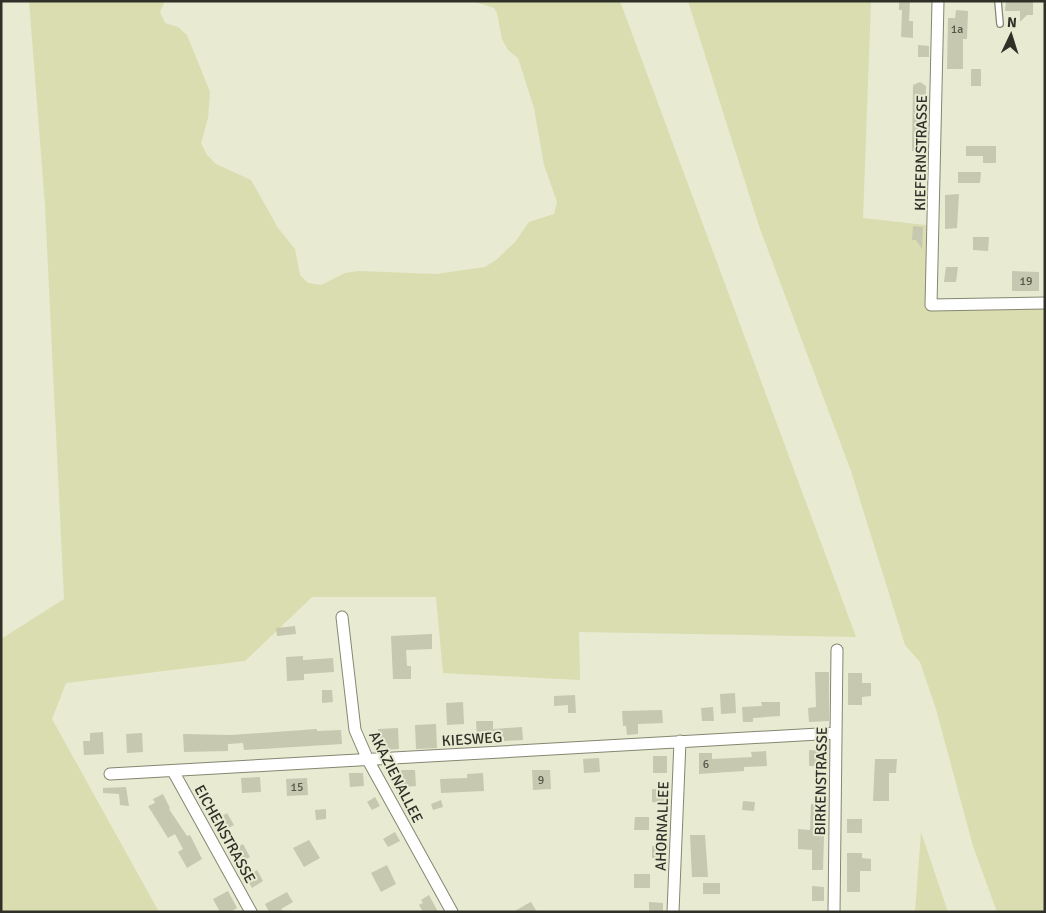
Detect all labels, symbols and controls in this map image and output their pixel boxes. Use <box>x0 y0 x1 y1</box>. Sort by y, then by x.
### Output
north arrow <box>986 10 1036 60</box>
text: N <box>1006 14 1017 31</box>
house number: 1a <box>951 22 963 37</box>
street label: KIEFERNSTRASSE <box>911 95 931 211</box>
house number: 19 <box>1020 274 1032 289</box>
street label: BIRKENSTRASSE <box>811 726 831 836</box>
street label: AKAZIENALLEE <box>365 728 427 826</box>
street label: KIESWEG <box>441 728 503 750</box>
house number: 6 <box>703 757 709 772</box>
house number: 9 <box>538 773 544 788</box>
house number: 15 <box>291 780 303 795</box>
street label: AHORNALLEE <box>651 781 673 871</box>
street label: EICHENSTRASSE <box>191 782 259 886</box>

